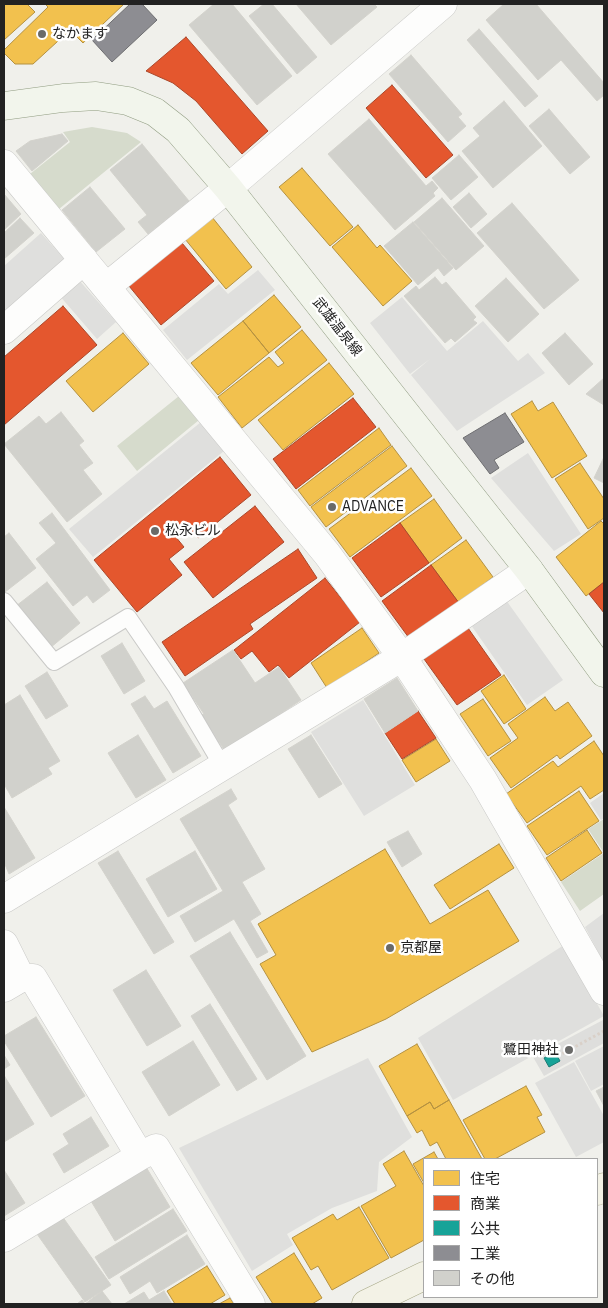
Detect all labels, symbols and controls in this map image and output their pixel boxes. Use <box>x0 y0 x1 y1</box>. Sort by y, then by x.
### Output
place label: なかます <box>52 26 108 42</box>
marker: なかます <box>36 28 48 40</box>
street label: 武雄温泉線 <box>309 294 365 360</box>
place label: ADVANCE <box>342 499 404 515</box>
marker: ADVANCE <box>326 501 338 513</box>
place label: 松永ビル <box>165 523 221 539</box>
marker: 松永ビル <box>149 525 161 537</box>
place label: 京都屋 <box>400 940 442 956</box>
marker: 京都屋 <box>384 942 396 954</box>
place label: 鷺田神社 <box>503 1042 559 1058</box>
marker: 鷺田神社 <box>563 1044 575 1056</box>
legend <box>423 1158 598 1298</box>
text: 住宅 <box>470 1169 500 1188</box>
text: 商業 <box>470 1194 500 1213</box>
text: 公共 <box>470 1219 500 1238</box>
text: 工業 <box>470 1244 500 1263</box>
text: その他 <box>470 1269 515 1288</box>

